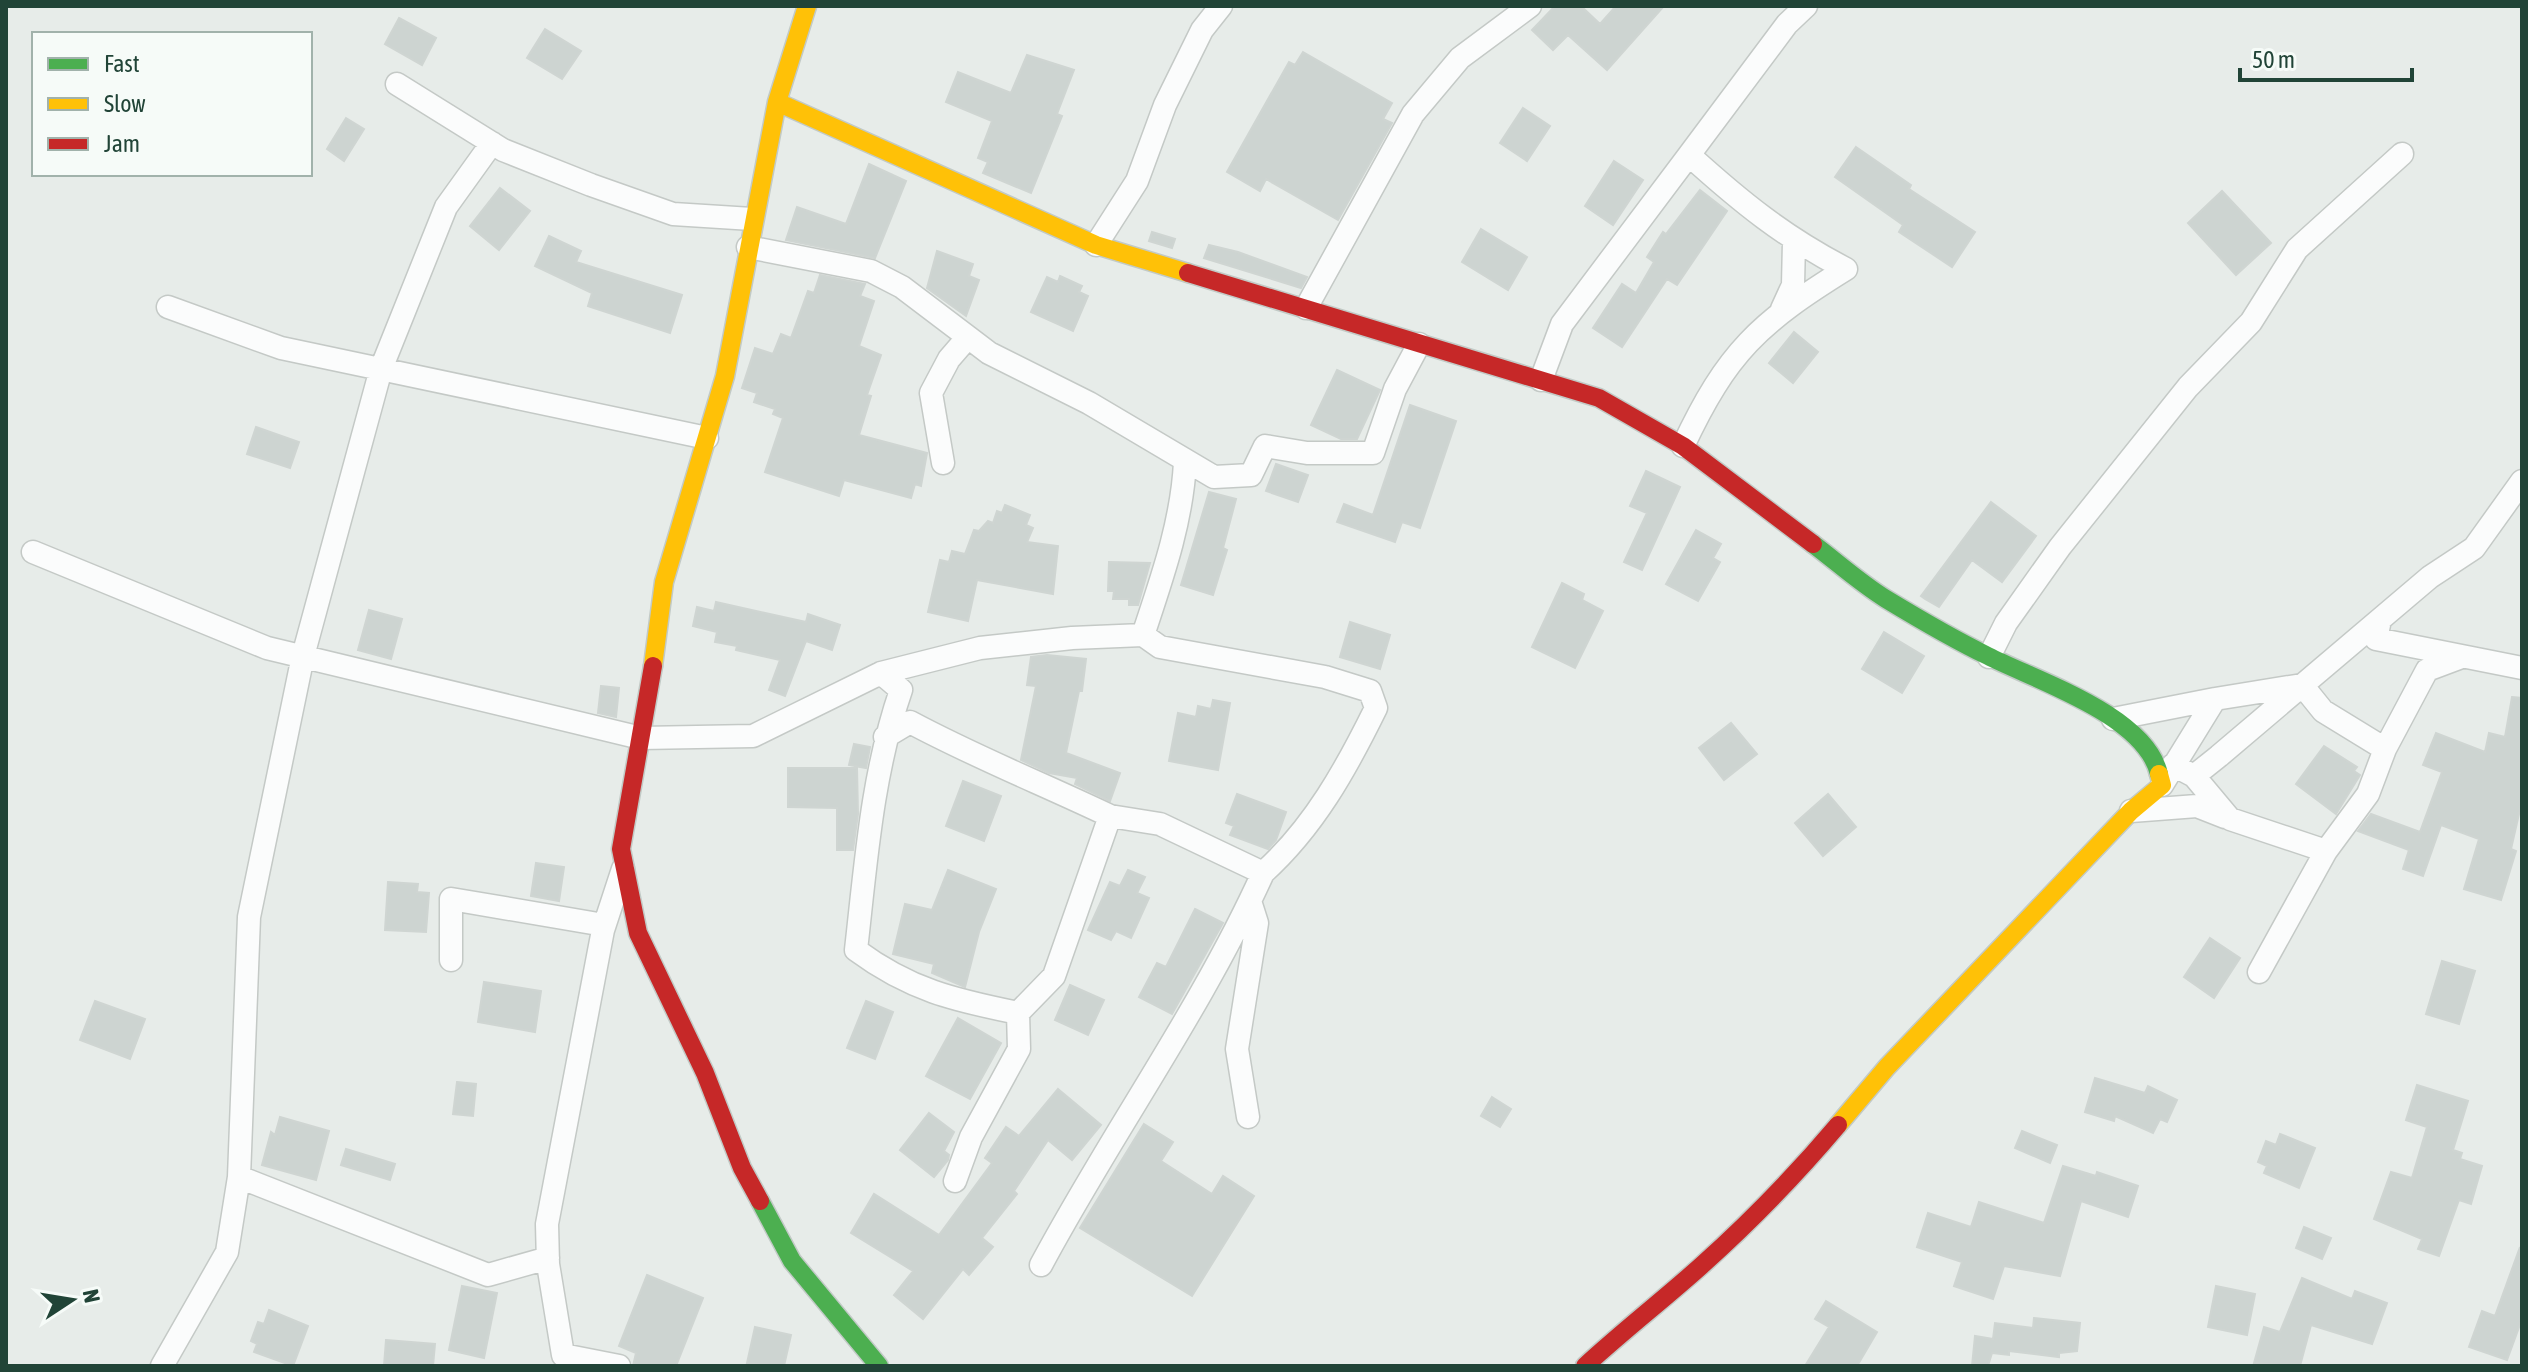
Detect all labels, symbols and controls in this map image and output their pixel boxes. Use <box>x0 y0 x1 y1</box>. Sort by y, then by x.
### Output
legend <box>32 32 312 176</box>
scale bar <box>2240 32 2412 82</box>
text: 50 m <box>2252 46 2295 73</box>
text: Fast <box>104 50 140 77</box>
text: Slow <box>104 90 146 117</box>
text: Jam <box>104 130 140 157</box>
north arrow <box>32 1260 112 1340</box>
text: N <box>77 1287 106 1305</box>

